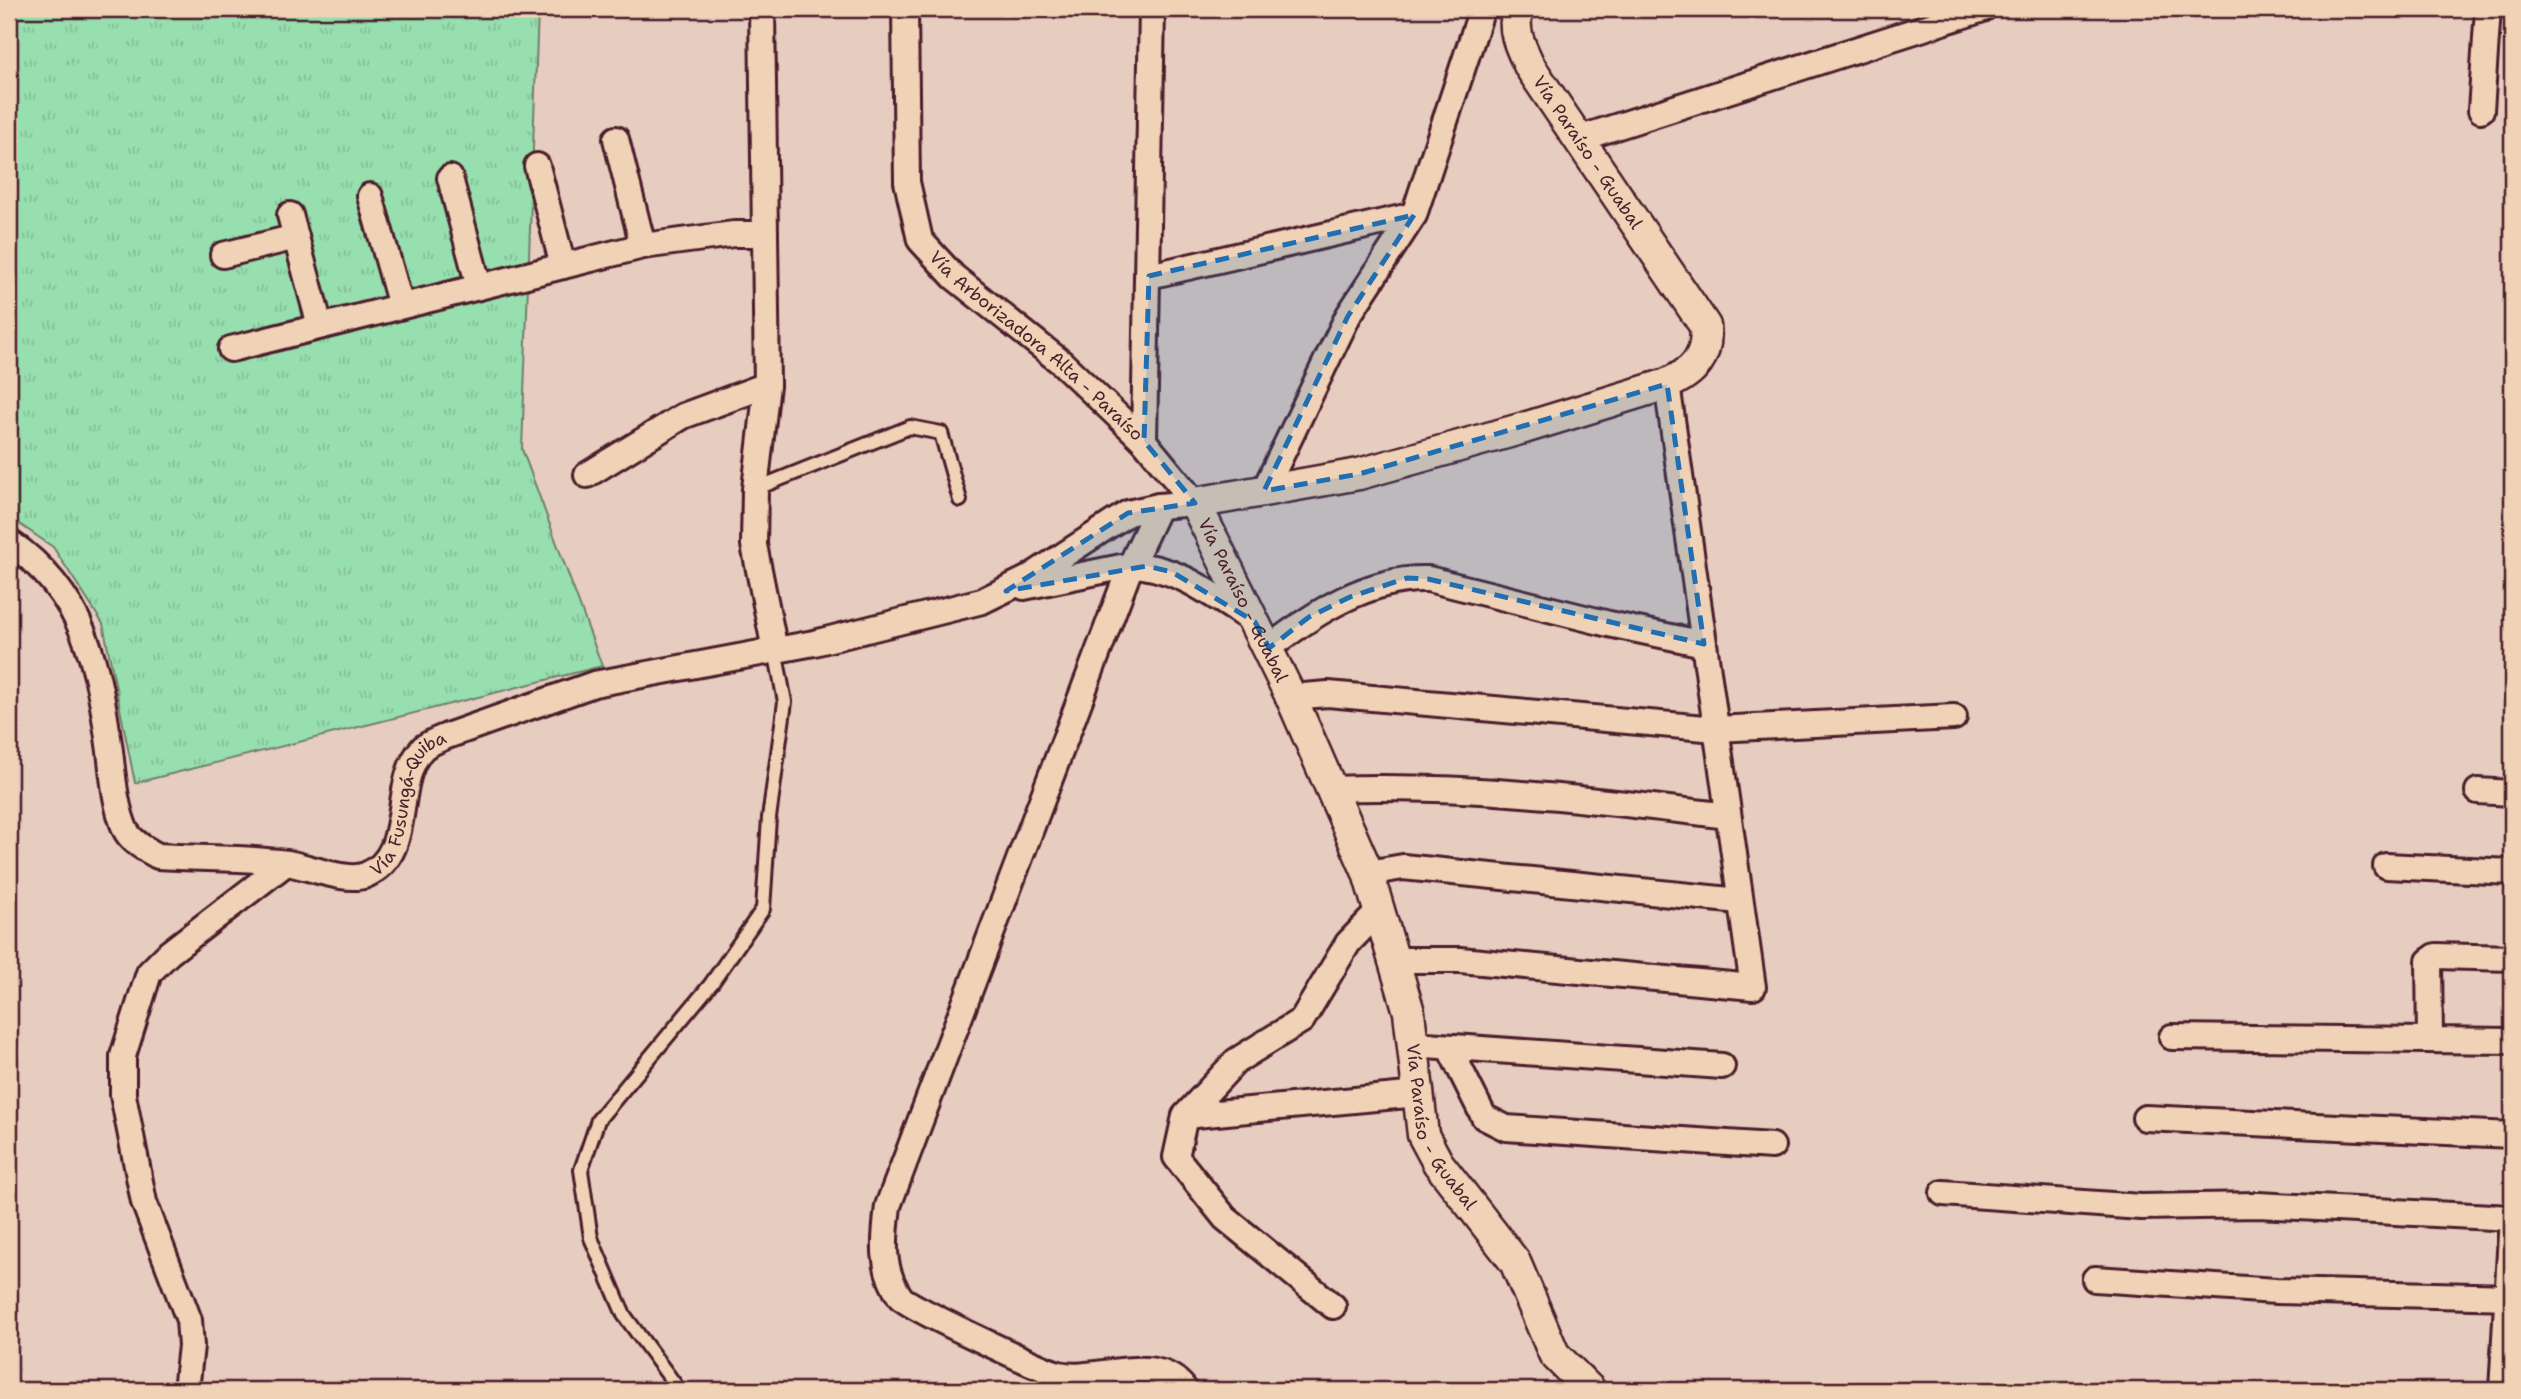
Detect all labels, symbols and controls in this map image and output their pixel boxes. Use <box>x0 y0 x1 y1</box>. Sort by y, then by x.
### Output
street label: Vía Paraíso - Guabal <box>1527 71 1648 234</box>
street label: Vía Arborizadora Alta - Paraíso <box>924 246 1149 446</box>
street label: Vía Paraíso - Guabal <box>1192 514 1294 687</box>
street label: Vía Fusungá-Quiba <box>365 726 450 882</box>
street label: Vía Paraíso - Guabal <box>1401 1042 1483 1215</box>

